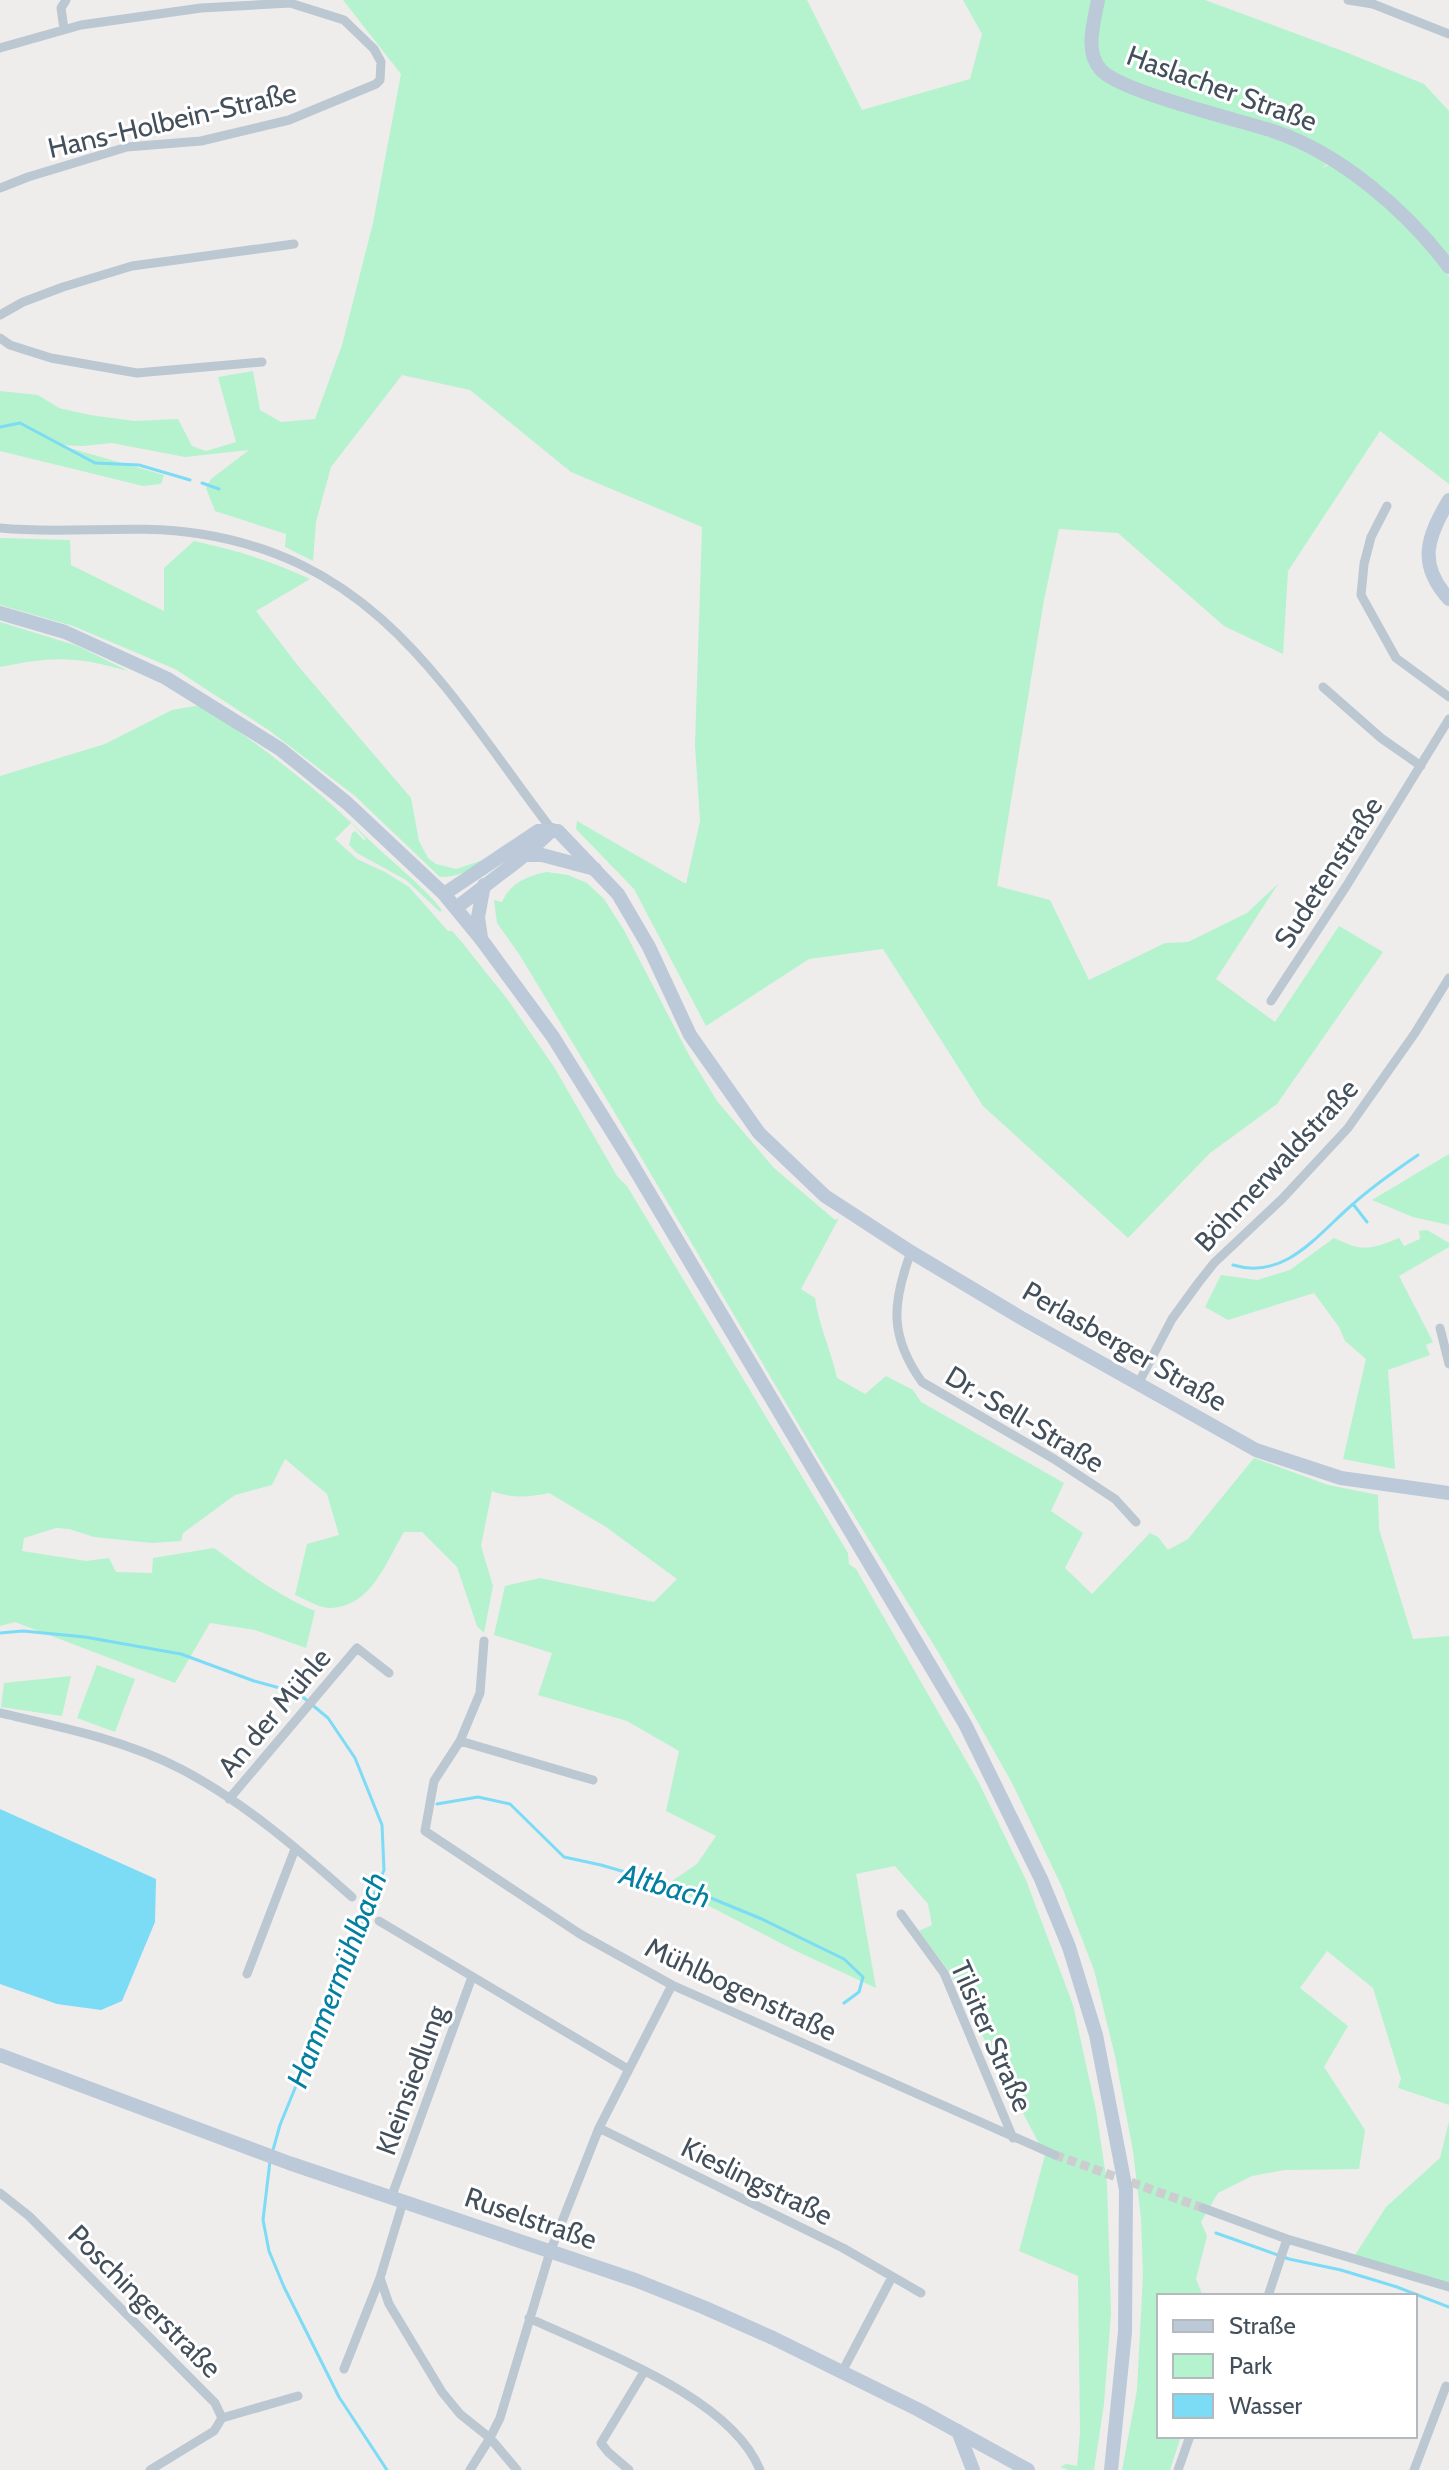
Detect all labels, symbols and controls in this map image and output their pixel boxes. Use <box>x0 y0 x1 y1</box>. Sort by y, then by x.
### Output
street label: Haslacher Straße <box>1122 38 1322 138</box>
street label: Hans-Holbein-Straße <box>44 75 300 165</box>
street label: Sudetenstraße <box>1266 790 1390 954</box>
street label: Böhmerwaldstraße <box>1187 1071 1365 1259</box>
street label: Perlasberger Straße <box>1017 1274 1233 1418</box>
street label: Dr.-Sell-Straße <box>940 1358 1110 1480</box>
street label: An der Mühle <box>210 1641 338 1783</box>
water label: Altbach <box>614 1854 715 1916</box>
water label: Hammermühlbach <box>278 1867 395 2093</box>
street label: Mühlbogenstraße <box>640 1930 842 2048</box>
street label: Tilsiter Straße <box>944 1955 1040 2117</box>
street label: Kleinsiedlung <box>368 2000 454 2159</box>
street label: Kieslingstraße <box>676 2130 838 2232</box>
street label: Ruselstraße <box>461 2180 601 2256</box>
street label: Poschingerstraße <box>61 2217 229 2385</box>
legend <box>1157 2294 1417 2438</box>
text: Straße <box>1229 2311 1296 2340</box>
text: Park <box>1229 2351 1272 2380</box>
text: Wasser <box>1229 2391 1302 2420</box>

